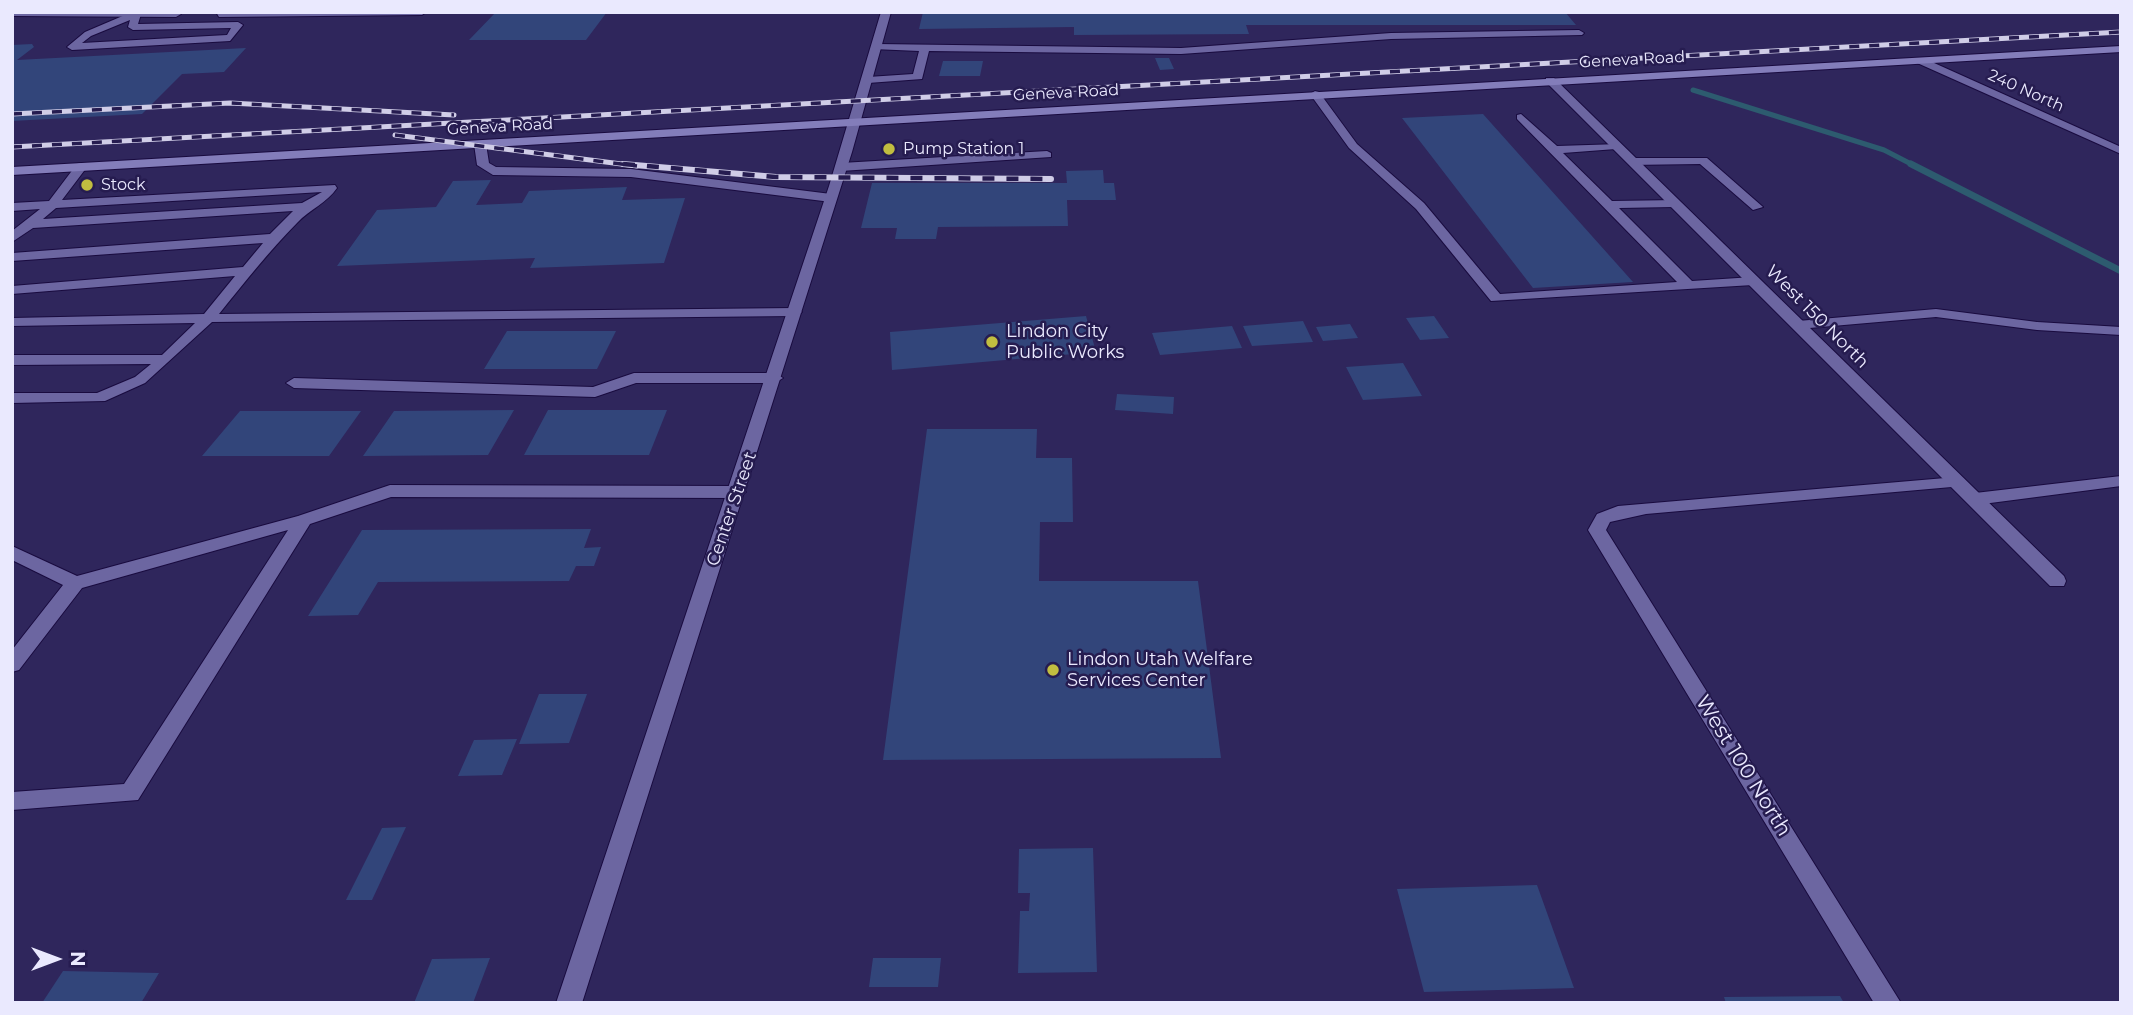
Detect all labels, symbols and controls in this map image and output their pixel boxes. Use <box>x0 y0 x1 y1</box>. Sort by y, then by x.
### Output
street label: Geneva Road <box>1578 48 1686 72</box>
street label: 240 North <box>1985 66 2067 116</box>
street label: Geneva Road <box>1012 81 1120 105</box>
street label: Geneva Road <box>446 115 554 139</box>
place label: Pump Station 1 <box>903 139 1024 159</box>
marker: Pump Station 1 <box>881 141 897 157</box>
place label: Stock <box>101 175 146 195</box>
marker: Stock <box>79 177 95 193</box>
street label: West 150 North <box>1761 261 1873 373</box>
place label: Lindon City Public Works <box>1006 321 1124 364</box>
marker: Lindon City Public Works <box>984 334 1000 350</box>
street label: Center Street <box>702 449 762 569</box>
place label: Lindon Utah Welfare Services Center <box>1067 649 1253 692</box>
marker: Lindon Utah Welfare Services Center <box>1045 662 1061 678</box>
street label: West 100 North <box>1689 691 1797 841</box>
north arrow <box>21 924 91 994</box>
text: N <box>66 951 89 967</box>

